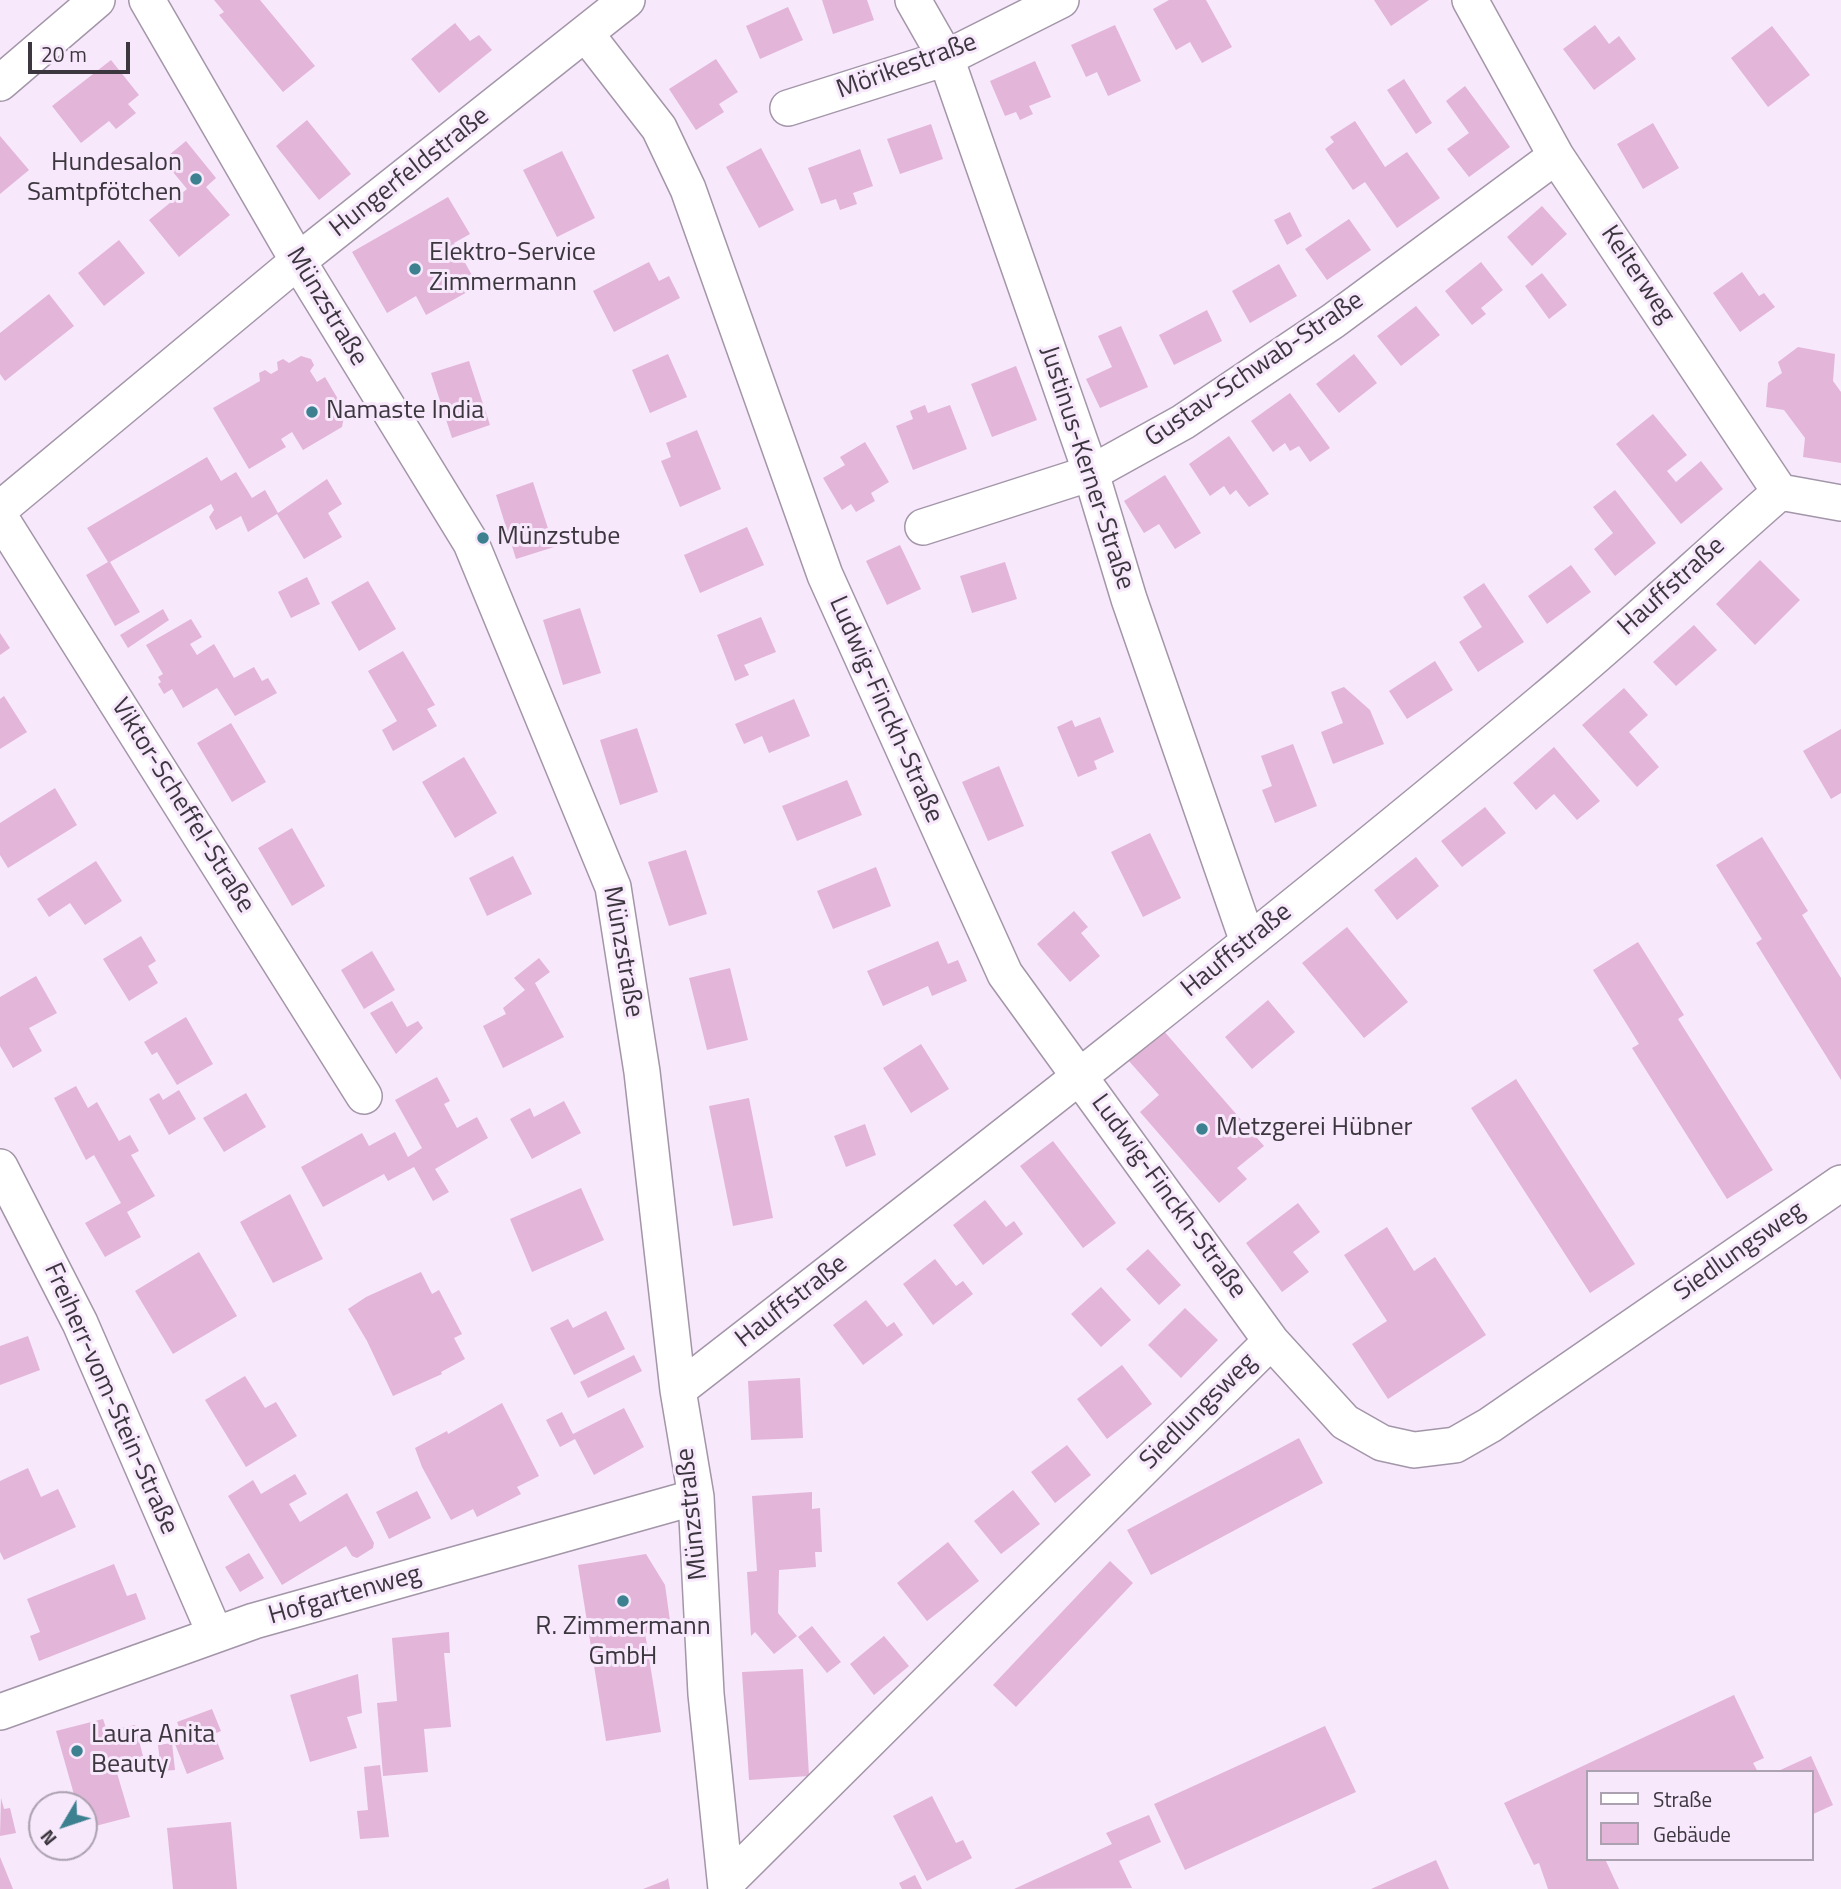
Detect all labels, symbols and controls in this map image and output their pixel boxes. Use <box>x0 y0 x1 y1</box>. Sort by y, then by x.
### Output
street label: Mörikestraße <box>833 27 981 107</box>
scale bar <box>32 28 133 72</box>
text: 20 m <box>41 38 87 70</box>
street label: Hungerfeldstraße <box>324 101 496 245</box>
place label: Hundesalon Samtpfötchen <box>27 148 182 210</box>
marker: Hundesalon Samtpfötchen <box>188 171 204 187</box>
street label: Kelterweg <box>1593 220 1681 330</box>
place label: Elektro-Service Zimmermann <box>429 238 596 300</box>
street label: Münzstraße <box>278 242 374 372</box>
marker: Elektro-Service Zimmermann <box>407 261 423 277</box>
street label: Gustav-Schwab-Straße <box>1140 285 1370 455</box>
street label: Justinus-Kerner-Straße <box>1032 342 1140 594</box>
place label: Namaste India <box>326 396 484 428</box>
marker: Namaste India <box>304 404 320 420</box>
place label: Münzstube <box>497 522 620 554</box>
marker: Münzstube <box>475 530 491 546</box>
street label: Hauffstraße <box>1612 531 1732 643</box>
street label: Ludwig-Finckh-Straße <box>821 592 949 828</box>
street label: Viktor-Scheffel-Straße <box>103 693 261 919</box>
street label: Münzstraße <box>595 884 649 1020</box>
street label: Hauffstraße <box>1176 897 1298 1005</box>
street label: Ludwig-Finckh-Straße <box>1083 1089 1253 1305</box>
place label: Metzgerei Hübner <box>1216 1113 1413 1145</box>
marker: Metzgerei Hübner <box>1194 1121 1210 1137</box>
street label: Siedlungsweg <box>1669 1196 1811 1308</box>
street label: Hauffstraße <box>730 1249 854 1355</box>
street label: Freiherr-vom-Stein-Straße <box>36 1259 184 1539</box>
street label: Siedlungsweg <box>1134 1347 1264 1477</box>
street label: Münzstraße <box>671 1446 715 1582</box>
street label: Hofgartenweg <box>265 1559 425 1633</box>
marker: R. Zimmermann GmbH <box>615 1593 631 1609</box>
place label: R. Zimmermann GmbH <box>535 1612 711 1674</box>
place label: Laura Anita Beauty <box>91 1720 215 1782</box>
marker: Laura Anita Beauty <box>69 1743 85 1759</box>
legend <box>1586 1770 1813 1861</box>
text: Straße <box>1653 1783 1712 1815</box>
north arrow <box>28 1791 98 1861</box>
text: Gebäude <box>1653 1818 1731 1850</box>
text: N <box>32 1824 63 1853</box>

